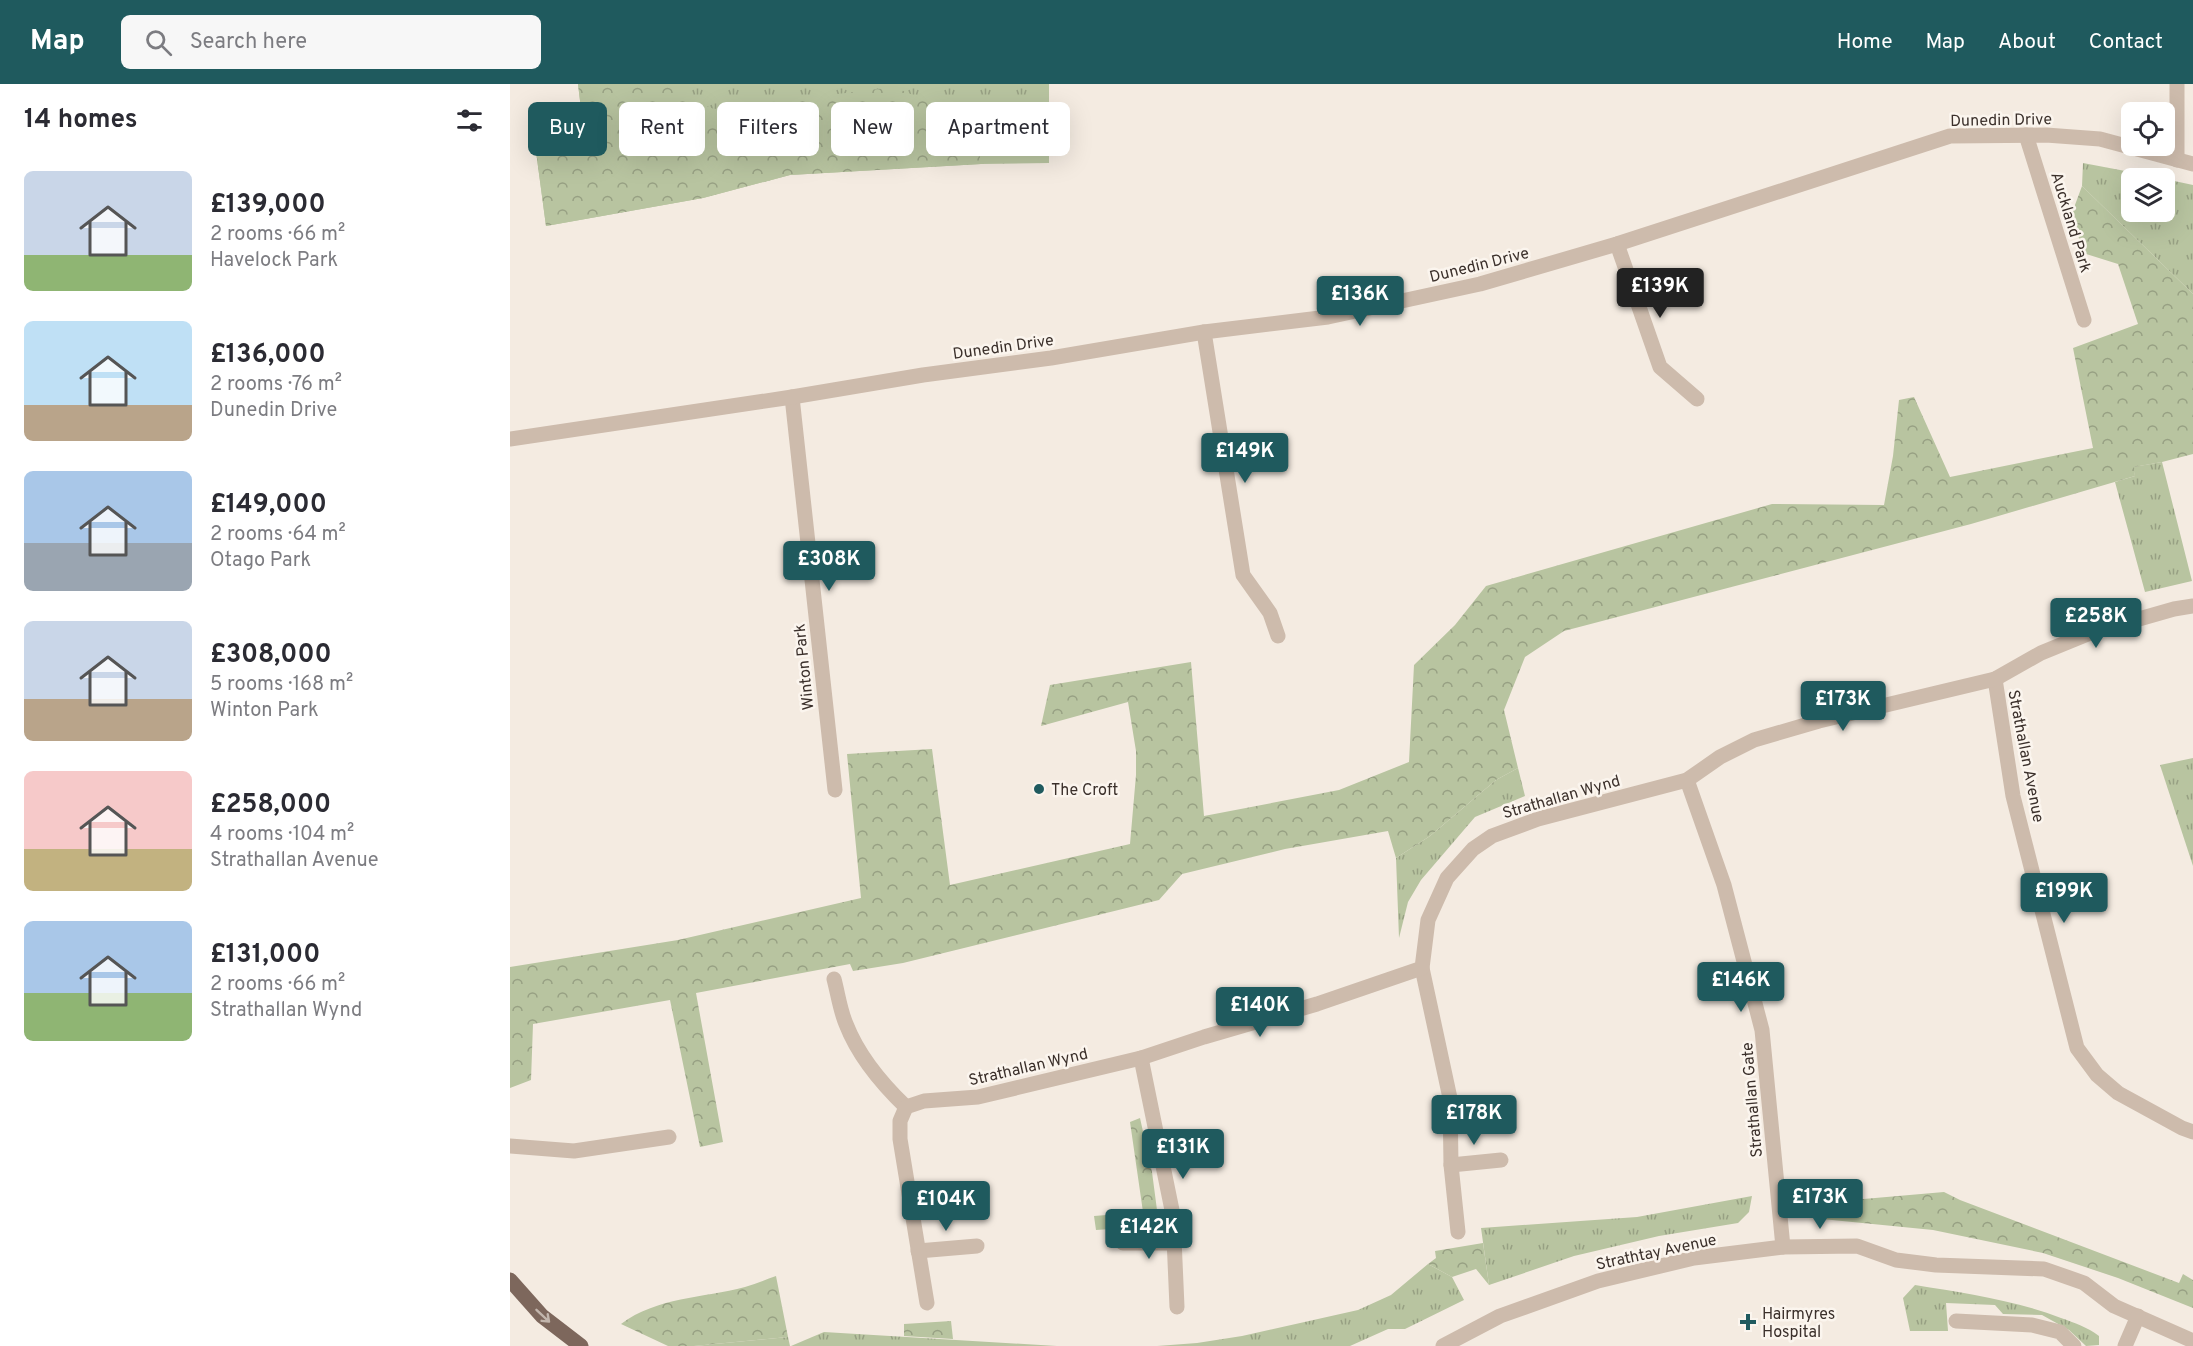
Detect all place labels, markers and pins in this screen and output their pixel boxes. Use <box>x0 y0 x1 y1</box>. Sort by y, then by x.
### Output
pin: £139K <box>1618 268 1702 319</box>
pin: £136K <box>1318 276 1402 327</box>
pin: £149K <box>1203 433 1287 484</box>
pin: £308K <box>787 541 871 592</box>
pin: £258K <box>2054 598 2138 649</box>
pin: £173K <box>1801 681 1885 732</box>
place label: The Croft <box>1051 781 1118 801</box>
marker: The Croft <box>1032 782 1046 796</box>
pin: £199K <box>2022 873 2106 924</box>
pin: £146K <box>1699 962 1783 1013</box>
pin: £140K <box>1218 987 1302 1038</box>
pin: £178K <box>1432 1095 1516 1146</box>
pin: £131K <box>1141 1129 1225 1180</box>
pin: £173K <box>1778 1179 1862 1230</box>
pin: £104K <box>904 1181 988 1232</box>
pin: £142K <box>1107 1209 1191 1260</box>
place label: Hairmyres Hospital <box>1762 1305 1835 1343</box>
marker: Hairmyres Hospital <box>1739 1313 1757 1331</box>

